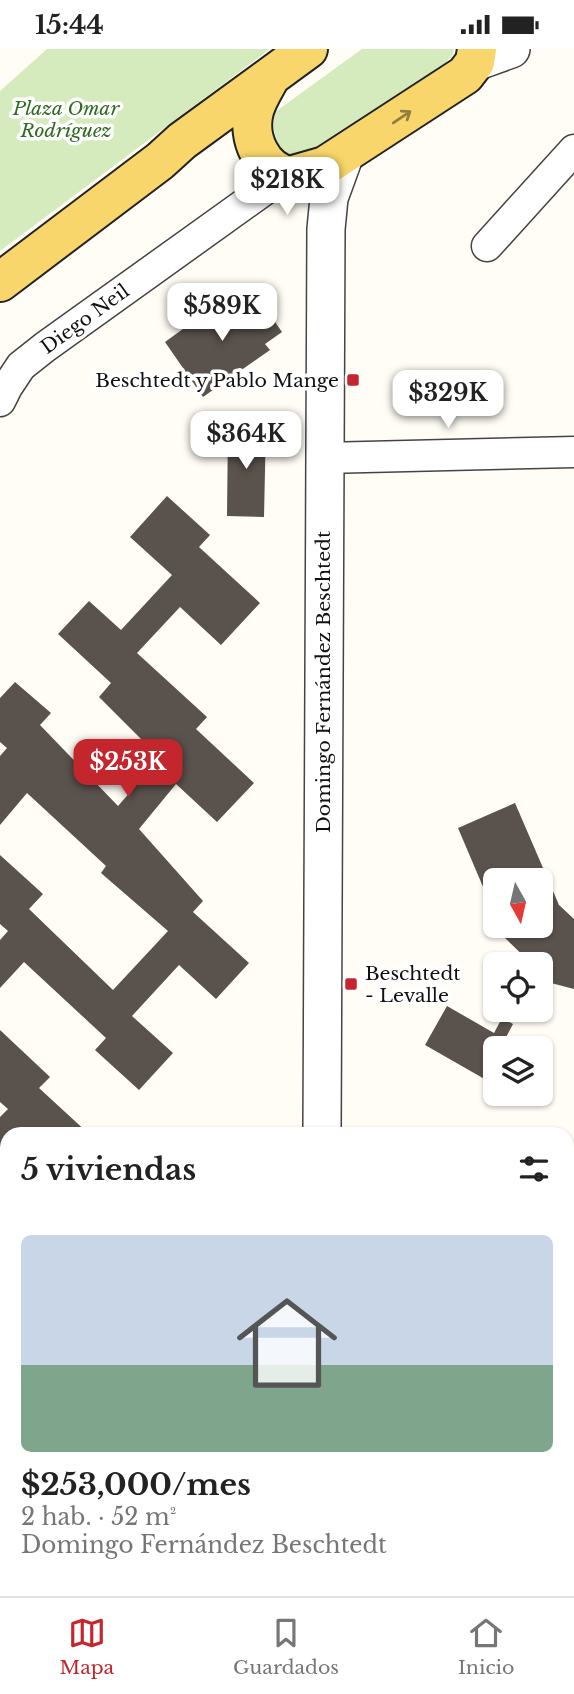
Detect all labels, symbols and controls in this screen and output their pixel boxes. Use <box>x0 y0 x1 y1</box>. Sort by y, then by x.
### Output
text: 15:44 <box>35 9 104 41</box>
park label: Plaza Omar Rodríguez <box>12 97 120 142</box>
one-way arrow <box>392 109 411 124</box>
pin: $218K <box>238 157 336 217</box>
text: $218K <box>250 166 324 194</box>
street label: Diego Neil <box>36 279 134 359</box>
pin: $589K <box>173 283 271 343</box>
text: $589K <box>183 292 261 320</box>
place label: Beschtedt y Pablo Mange <box>95 369 339 392</box>
pin: $329K <box>399 371 497 430</box>
marker: Beschtedt y Pablo Mange <box>345 372 361 388</box>
text: $329K <box>409 379 487 407</box>
pin: $364K <box>197 411 295 471</box>
text: $364K <box>206 420 286 448</box>
street label: Domingo Fernández Beschtedt <box>312 530 335 833</box>
pin: $253K <box>79 739 177 799</box>
text: $253K <box>89 748 167 776</box>
north arrow <box>483 868 553 938</box>
map controls <box>483 868 553 1106</box>
button: locate <box>483 952 553 1022</box>
place label: Beschtedt - Levalle <box>365 962 461 1007</box>
marker: Beschtedt - Levalle <box>343 976 359 992</box>
button: layers <box>483 1036 553 1106</box>
icon: filters <box>515 1150 553 1188</box>
text: 5 viviendas <box>21 1151 196 1188</box>
icon: home <box>224 1280 350 1406</box>
text: $253,000/mes <box>21 1466 251 1503</box>
text: 2 hab. · 52 m² <box>21 1503 176 1531</box>
text: Domingo Fernández Beschtedt <box>21 1531 387 1559</box>
tab: Mapa <box>59 1614 114 1679</box>
tab: Guardados <box>233 1614 339 1679</box>
tab: Inicio <box>458 1614 514 1679</box>

